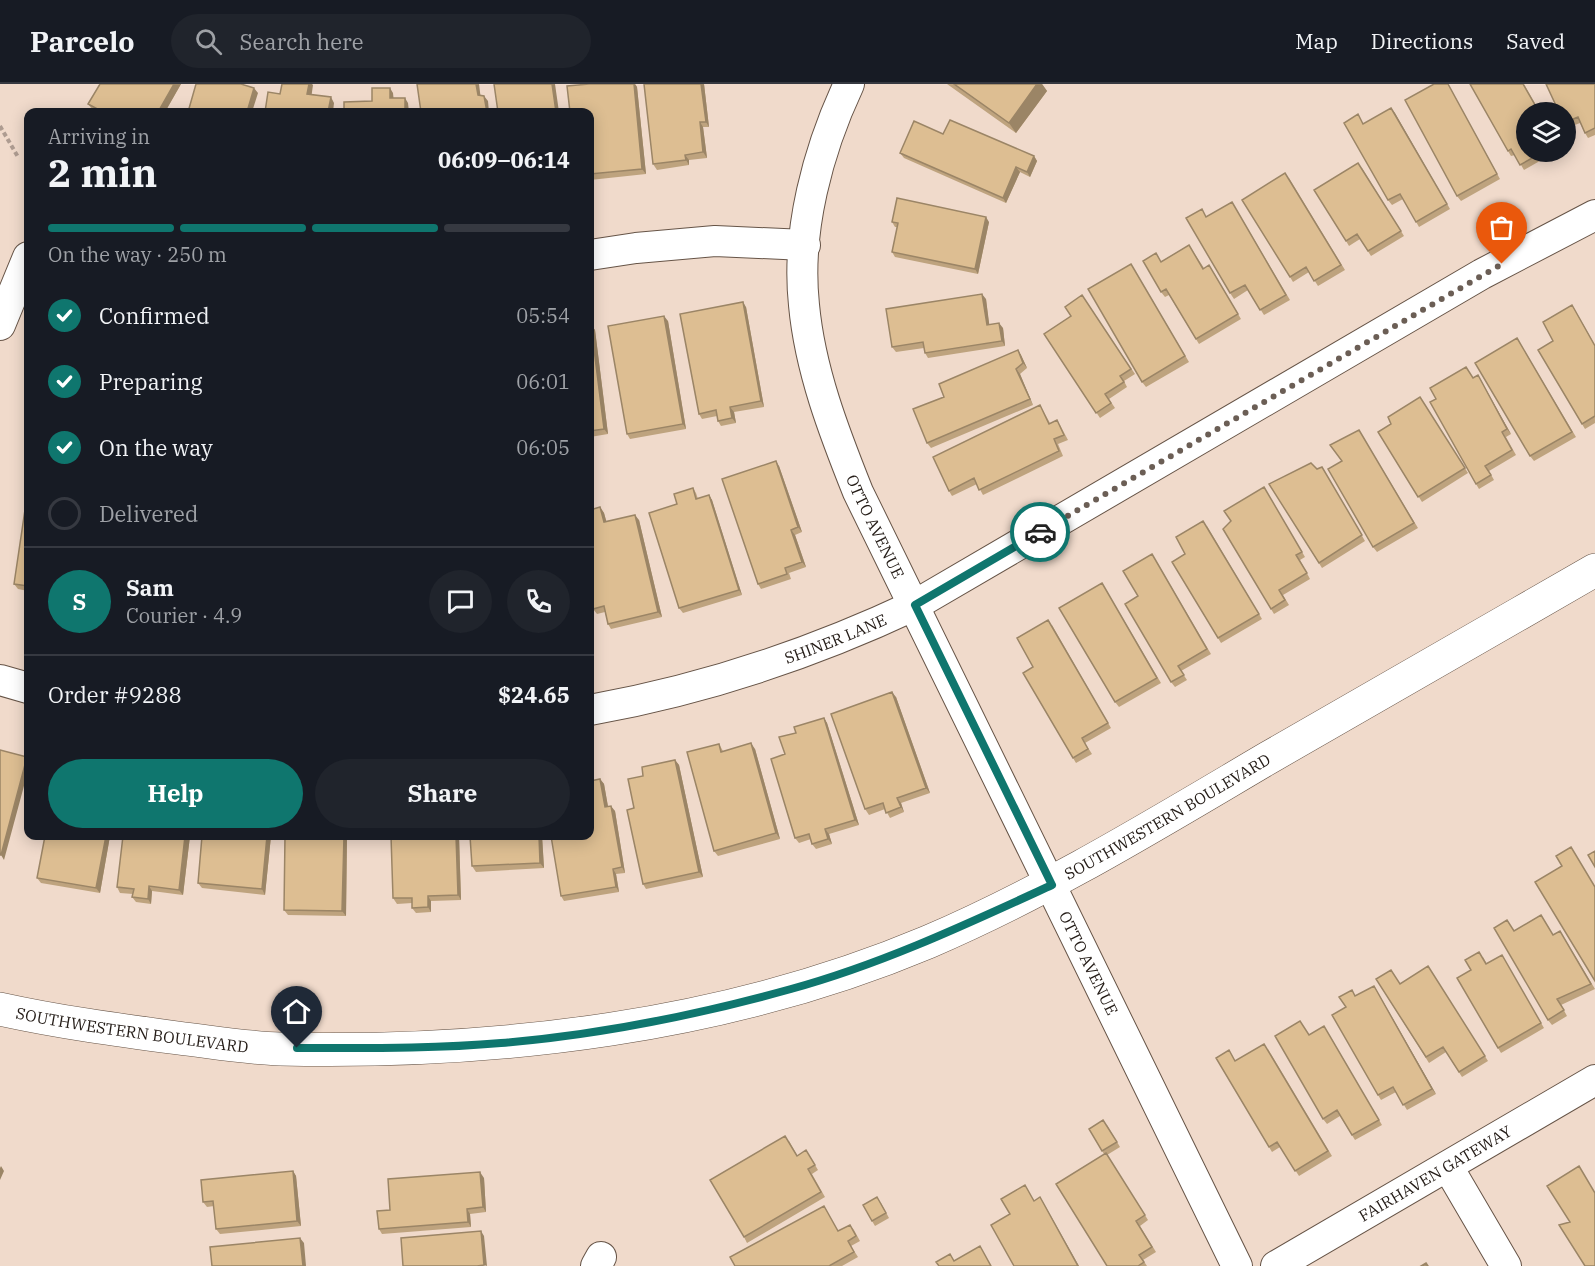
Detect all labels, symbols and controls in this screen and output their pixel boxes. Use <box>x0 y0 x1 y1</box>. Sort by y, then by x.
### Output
search box <box>171 14 591 68</box>
text: Parcelo <box>30 23 135 60</box>
icon: search <box>192 25 225 58</box>
text: Search here <box>240 27 364 56</box>
text: Map <box>1295 27 1338 55</box>
text: Directions <box>1371 27 1473 55</box>
text: Saved <box>1506 27 1565 55</box>
map controls <box>1516 102 1576 162</box>
button: layers <box>1516 102 1576 162</box>
text: Arriving in <box>48 123 150 150</box>
text: 06:09–06:14 <box>438 145 570 174</box>
text: 2 min <box>48 147 157 198</box>
pin <box>1476 202 1527 264</box>
icon: bag <box>1485 211 1518 244</box>
text: On the way · 250 m <box>48 241 227 268</box>
icon: check <box>48 299 81 332</box>
text: Confirmed <box>99 301 210 330</box>
text: 05:54 <box>516 302 570 329</box>
icon: check <box>48 365 81 398</box>
text: Preparing <box>99 367 203 396</box>
text: 06:01 <box>516 368 570 395</box>
icon: check <box>48 431 81 464</box>
text: On the way <box>99 433 213 462</box>
text: 06:05 <box>516 434 570 461</box>
street label: OTTO AVENUE <box>842 472 909 582</box>
text: Delivered <box>99 499 198 528</box>
courier <box>1010 502 1070 562</box>
icon: car <box>1024 516 1057 549</box>
button: chat <box>429 570 492 633</box>
button: phone <box>507 570 570 633</box>
text: Sam <box>126 573 174 602</box>
text: S <box>73 587 86 616</box>
text: Courier · 4.9 <box>126 602 242 629</box>
street label: SHINER LANE <box>782 609 890 668</box>
text: Order #9288 <box>48 680 182 709</box>
text: $24.65 <box>498 680 570 709</box>
street label: SOUTHWESTERN BOULEVARD <box>1061 749 1274 884</box>
button: Help <box>48 759 303 828</box>
button: Share <box>315 759 570 828</box>
street label: OTTO AVENUE <box>1055 908 1123 1018</box>
pin <box>271 986 322 1048</box>
icon: home <box>280 995 313 1028</box>
street label: SOUTHWESTERN BOULEVARD <box>14 1003 250 1057</box>
street label: FAIRHAVEN GATEWAY <box>1355 1121 1515 1226</box>

